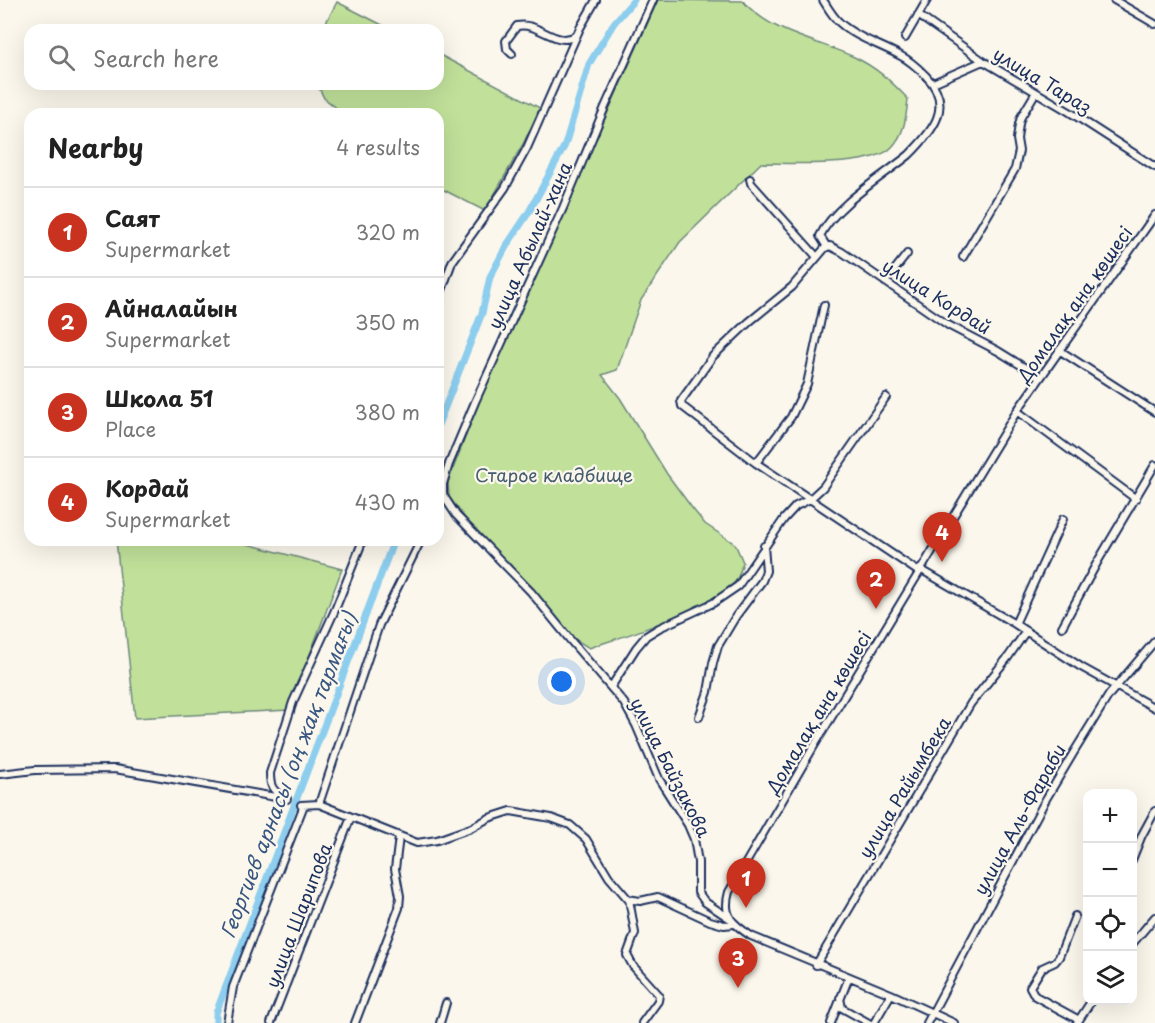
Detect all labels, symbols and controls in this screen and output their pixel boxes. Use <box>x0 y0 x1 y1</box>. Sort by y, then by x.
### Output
search box <box>24 24 444 90</box>
street label: улица Тараз <box>988 40 1098 120</box>
icon: search <box>45 41 78 74</box>
text: Search here <box>93 41 219 74</box>
text: Nearby <box>48 128 143 167</box>
text: 4 results <box>336 132 420 162</box>
street label: улица Абылай-хана <box>480 157 578 333</box>
text: Саят <box>105 201 160 234</box>
text: 1 <box>63 217 72 247</box>
text: 320 m <box>356 217 420 247</box>
street label: Домалақ ана көшесі <box>1009 220 1138 389</box>
text: Supermarket <box>105 234 231 264</box>
street label: улица Кордай <box>877 252 997 340</box>
text: Айналайын <box>105 291 238 324</box>
text: 2 <box>60 307 75 337</box>
text: 350 m <box>355 307 420 337</box>
text: Supermarket <box>105 324 231 354</box>
text: Школа 51 <box>105 381 213 414</box>
text: 3 <box>61 397 74 427</box>
text: 380 m <box>354 397 420 427</box>
text: Place <box>105 414 156 444</box>
park label: Старое кладбище <box>475 461 633 488</box>
text: Кордай <box>105 471 189 504</box>
text: 4 <box>61 487 74 517</box>
text: 430 m <box>355 487 420 517</box>
text: Supermarket <box>105 504 231 534</box>
pin: 4 <box>922 512 962 562</box>
pin: 2 <box>856 560 896 609</box>
water label: Георгиев арнасы (оң жақ тармағы) <box>212 607 364 942</box>
street label: Домалақ ана көшесі <box>758 626 877 799</box>
your location <box>547 667 576 696</box>
street label: улица Байзакова <box>624 692 718 842</box>
street label: улица Райымбека <box>851 710 957 863</box>
street label: улица Аль-Фараби <box>966 739 1072 899</box>
map controls <box>1083 789 1137 1005</box>
button: + <box>1083 789 1137 843</box>
street label: улица Шарипова <box>258 838 338 991</box>
button: − <box>1083 843 1137 897</box>
pin: 1 <box>726 858 766 908</box>
button: locate <box>1083 897 1137 951</box>
pin: 3 <box>718 938 758 988</box>
button: layers <box>1083 951 1137 1005</box>

